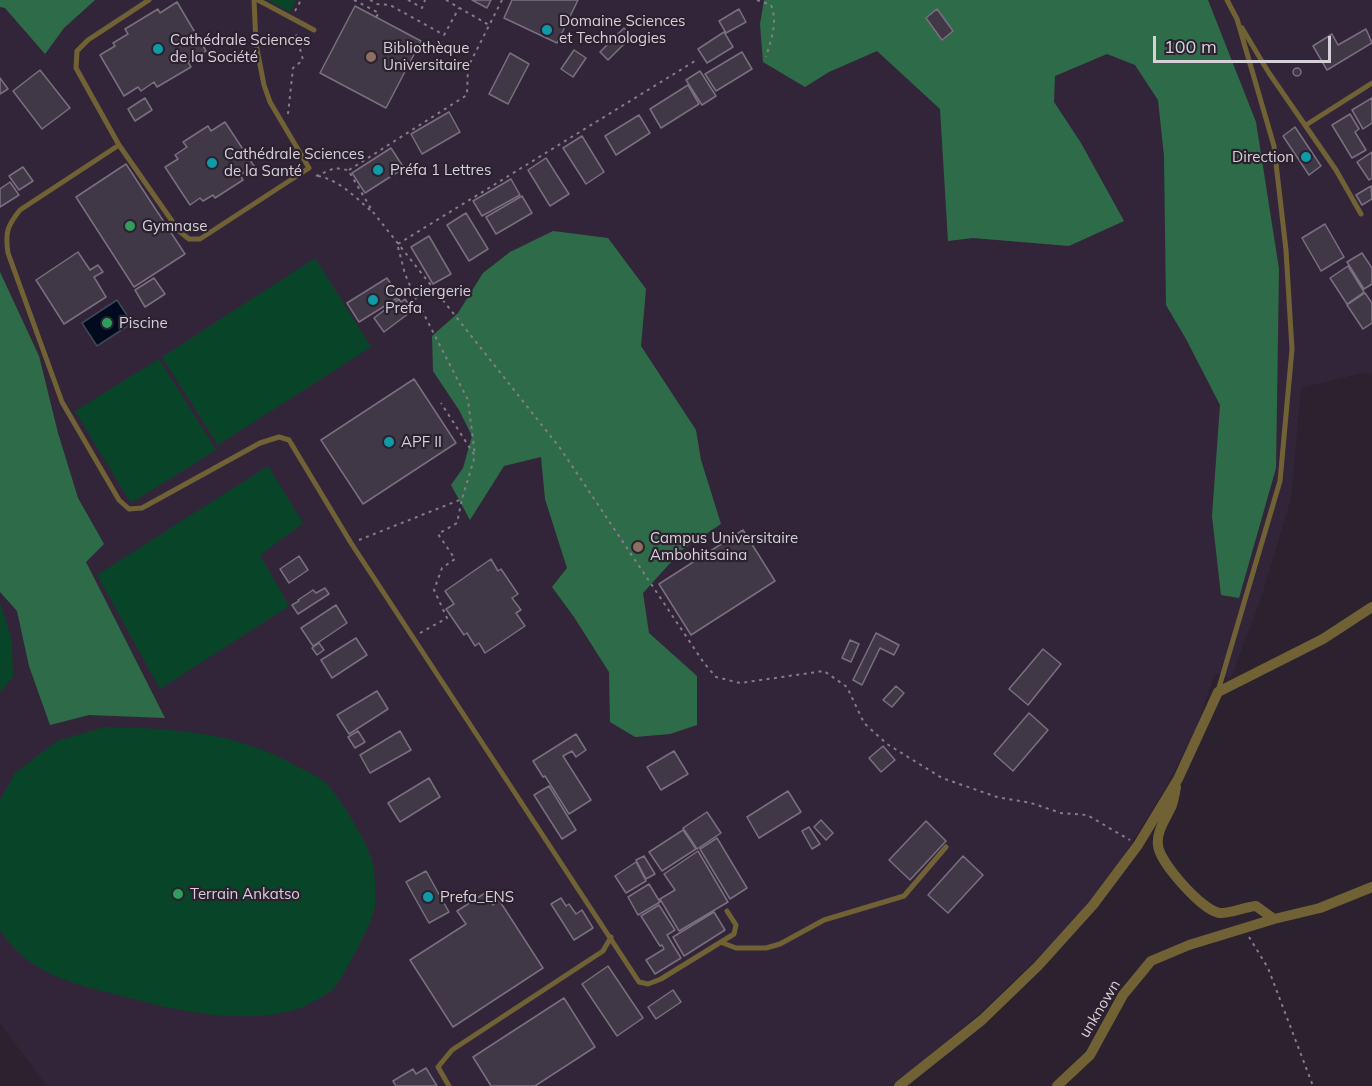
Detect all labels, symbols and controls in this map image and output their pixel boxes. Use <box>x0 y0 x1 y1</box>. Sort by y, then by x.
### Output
place label: Domaine Sciences et Technologies <box>559 12 686 47</box>
marker: Domaine Sciences et Technologies <box>540 23 554 37</box>
scale bar <box>1156 24 1334 62</box>
place label: Cathédrale Sciences de la Société <box>170 31 310 66</box>
text: 100 m <box>1164 35 1217 58</box>
place label: Bibliothèque Universitaire <box>383 39 470 74</box>
marker: Cathédrale Sciences de la Société <box>151 42 165 56</box>
marker: Bibliothèque Universitaire <box>364 50 378 64</box>
place label: Cathédrale Sciences de la Santé <box>224 145 364 180</box>
place label: Direction <box>1232 148 1294 166</box>
marker: Direction <box>1299 150 1313 164</box>
marker: Cathédrale Sciences de la Santé <box>205 156 219 170</box>
place label: Préfa 1 Lettres <box>390 161 491 179</box>
marker: Préfa 1 Lettres <box>371 163 385 177</box>
place label: Gymnase <box>142 217 207 235</box>
marker: Gymnase <box>123 219 137 233</box>
place label: Conciergerie Prefa <box>385 282 471 317</box>
marker: Conciergerie Prefa <box>366 293 380 307</box>
place label: Piscine <box>119 314 168 332</box>
marker: Piscine <box>100 316 114 330</box>
place label: APF II <box>401 433 442 451</box>
marker: APF II <box>382 435 396 449</box>
place label: Campus Universitaire Ambohitsaina <box>650 529 798 564</box>
marker: Campus Universitaire Ambohitsaina <box>631 540 645 554</box>
place label: Terrain Ankatso <box>190 885 300 903</box>
marker: Terrain Ankatso <box>171 887 185 901</box>
place label: Prefa_ENS <box>440 888 514 906</box>
marker: Prefa_ENS <box>421 890 435 904</box>
street label: unknown <box>1076 977 1124 1041</box>

